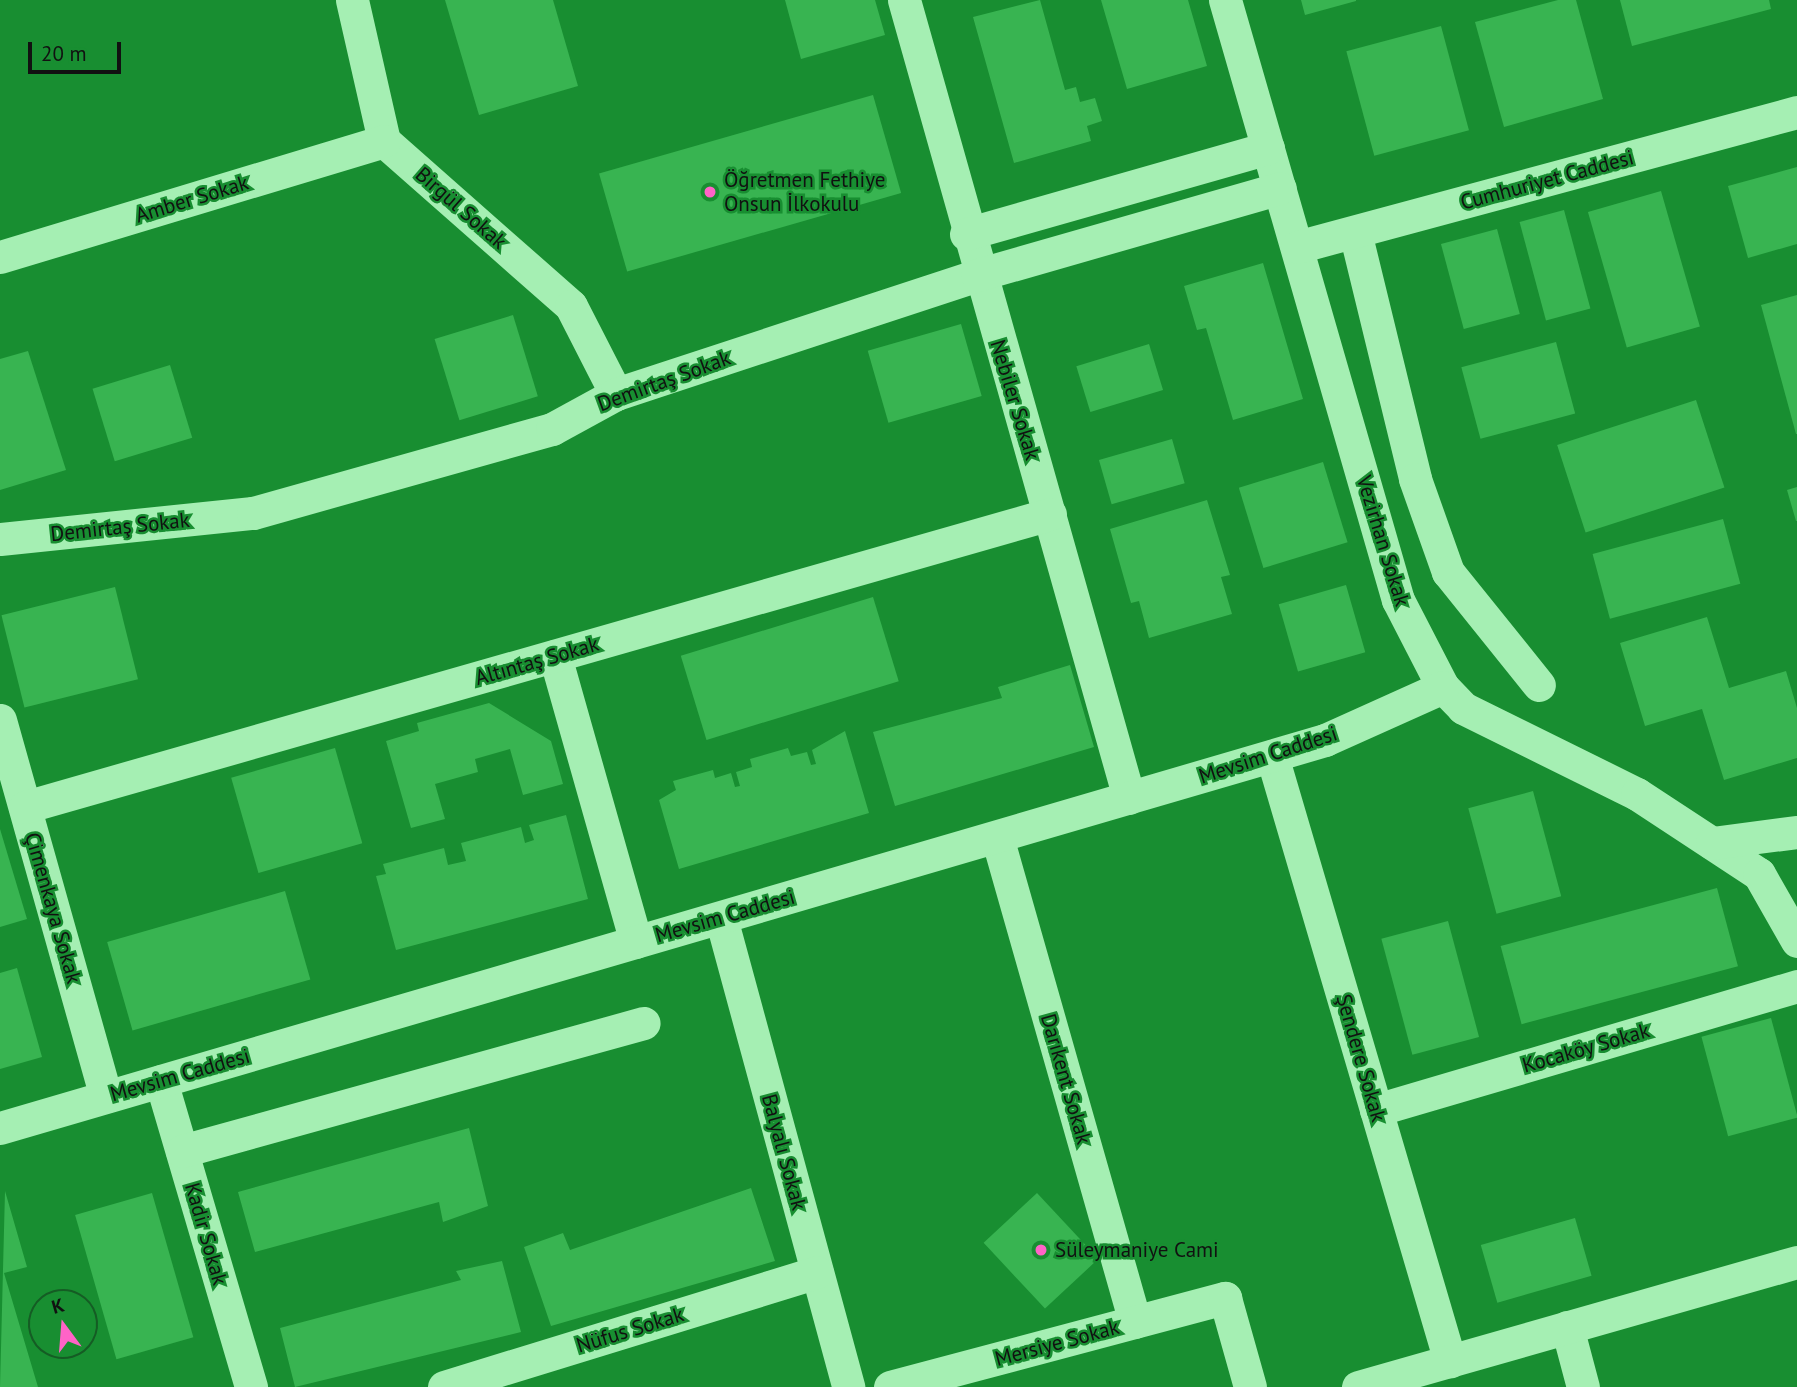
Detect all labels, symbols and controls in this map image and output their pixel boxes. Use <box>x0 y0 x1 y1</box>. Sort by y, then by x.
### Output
scale bar <box>32 28 124 72</box>
text: 20 m <box>41 40 87 67</box>
street label: Cumhuriyet Caddesi <box>1458 145 1636 215</box>
street label: Birgül Sokak <box>410 162 512 254</box>
place label: Öğretmen Fethiye Onsun İlkokulu <box>724 167 885 217</box>
street label: Amber Sokak <box>132 170 252 228</box>
marker: Öğretmen Fethiye Onsun İlkokulu <box>702 184 718 200</box>
street label: Nebiler Sokak <box>985 337 1045 463</box>
street label: Demirtaş Sokak <box>594 345 734 417</box>
street label: Vezirhan Sokak <box>1351 473 1415 609</box>
street label: Demirtaş Sokak <box>49 507 191 547</box>
street label: Altıntaş Sokak <box>472 631 602 691</box>
street label: Mevsim Caddesi <box>1196 721 1340 789</box>
street label: Çimenkaya Sokak <box>19 830 87 986</box>
street label: Mevsim Caddesi <box>652 884 798 948</box>
street label: Şendere Sokak <box>1331 991 1391 1125</box>
street label: Darıkent Sokak <box>1035 1011 1097 1147</box>
street label: Kocaköy Sokak <box>1519 1018 1653 1078</box>
street label: Mevsim Caddesi <box>107 1043 253 1107</box>
street label: Balyalı Sokak <box>756 1091 812 1213</box>
street label: Kadir Sokak <box>179 1180 233 1288</box>
place label: Süleymaniye Cami <box>1055 1237 1219 1263</box>
marker: Süleymaniye Cami <box>1033 1242 1049 1258</box>
north arrow <box>28 1289 98 1359</box>
text: K <box>49 1293 67 1319</box>
street label: Nüfus Sokak <box>573 1302 687 1358</box>
street label: Mersiye Sokak <box>992 1314 1122 1372</box>

